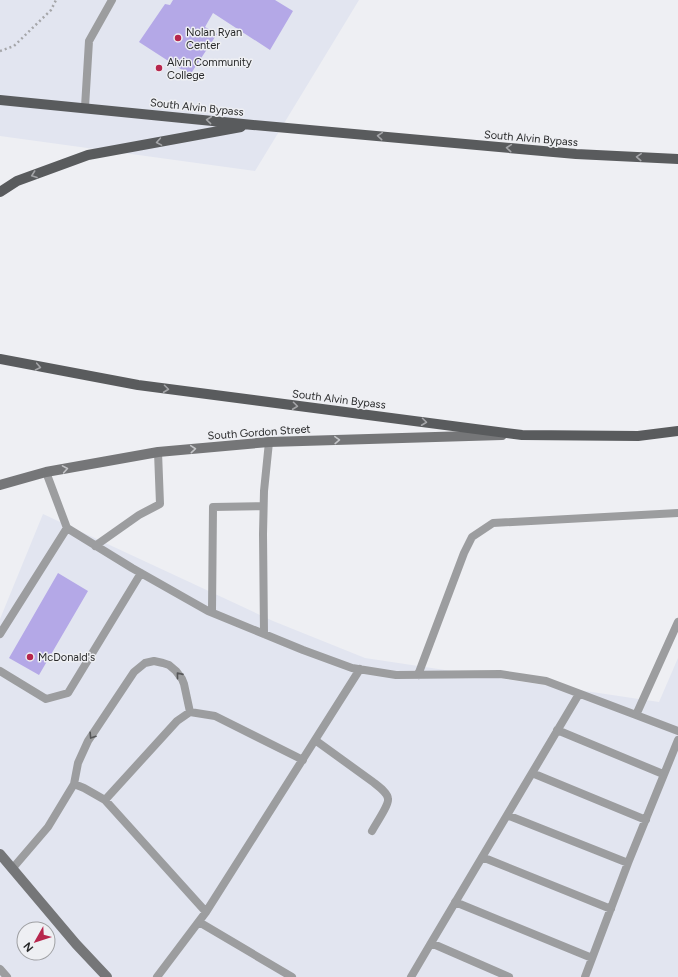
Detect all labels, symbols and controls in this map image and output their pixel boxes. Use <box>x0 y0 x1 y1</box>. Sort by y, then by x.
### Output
place label: Nolan Ryan Center <box>186 26 242 52</box>
marker: Nolan Ryan Center <box>173 33 183 43</box>
place label: Alvin Community College <box>167 56 252 82</box>
marker: Alvin Community College <box>154 63 164 73</box>
street label: South Alvin Bypass <box>149 96 244 119</box>
one-way arrow <box>206 116 212 125</box>
street label: South Alvin Bypass <box>483 128 578 149</box>
one-way arrow <box>377 132 383 141</box>
one-way arrow <box>156 137 163 146</box>
one-way arrow <box>506 143 512 152</box>
one-way arrow <box>636 153 642 161</box>
one-way arrow <box>31 170 38 178</box>
one-way arrow <box>35 362 41 370</box>
one-way arrow <box>163 384 169 393</box>
street label: South Alvin Bypass <box>291 387 386 412</box>
one-way arrow <box>292 401 298 410</box>
one-way arrow <box>421 417 427 426</box>
street label: South Gordon Street <box>207 422 311 443</box>
one-way arrow <box>334 436 340 444</box>
one-way arrow <box>190 445 196 454</box>
one-way arrow <box>62 465 68 473</box>
place label: McDonald's <box>38 651 95 664</box>
marker: McDonald's <box>25 652 35 662</box>
one-way arrow <box>176 672 183 680</box>
one-way arrow <box>89 732 96 739</box>
north arrow <box>16 921 56 961</box>
text: N <box>21 940 36 954</box>

